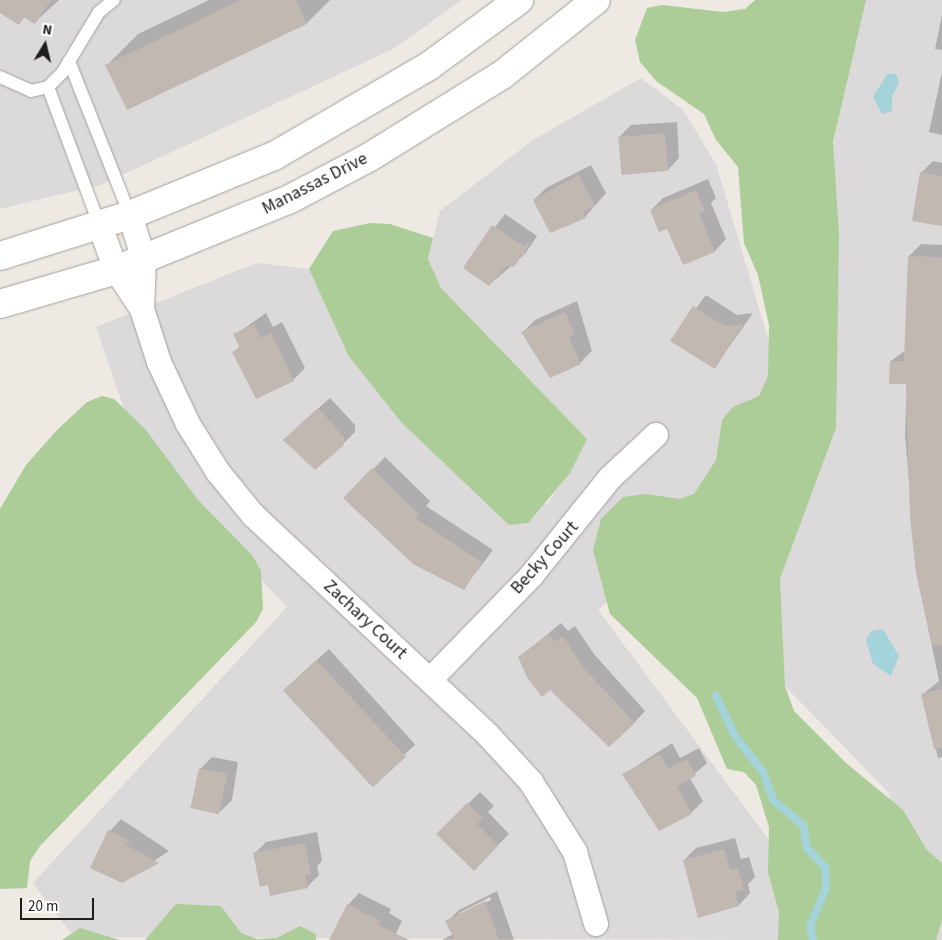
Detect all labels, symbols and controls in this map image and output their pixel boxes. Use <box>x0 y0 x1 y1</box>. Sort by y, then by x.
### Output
north arrow <box>20 20 70 70</box>
text: N <box>41 20 54 41</box>
street label: Manassas Drive <box>259 148 371 220</box>
street label: Becky Court <box>507 517 583 599</box>
street label: Zachary Court <box>319 576 411 664</box>
scale bar <box>22 888 96 920</box>
text: 20 m <box>28 896 58 917</box>

